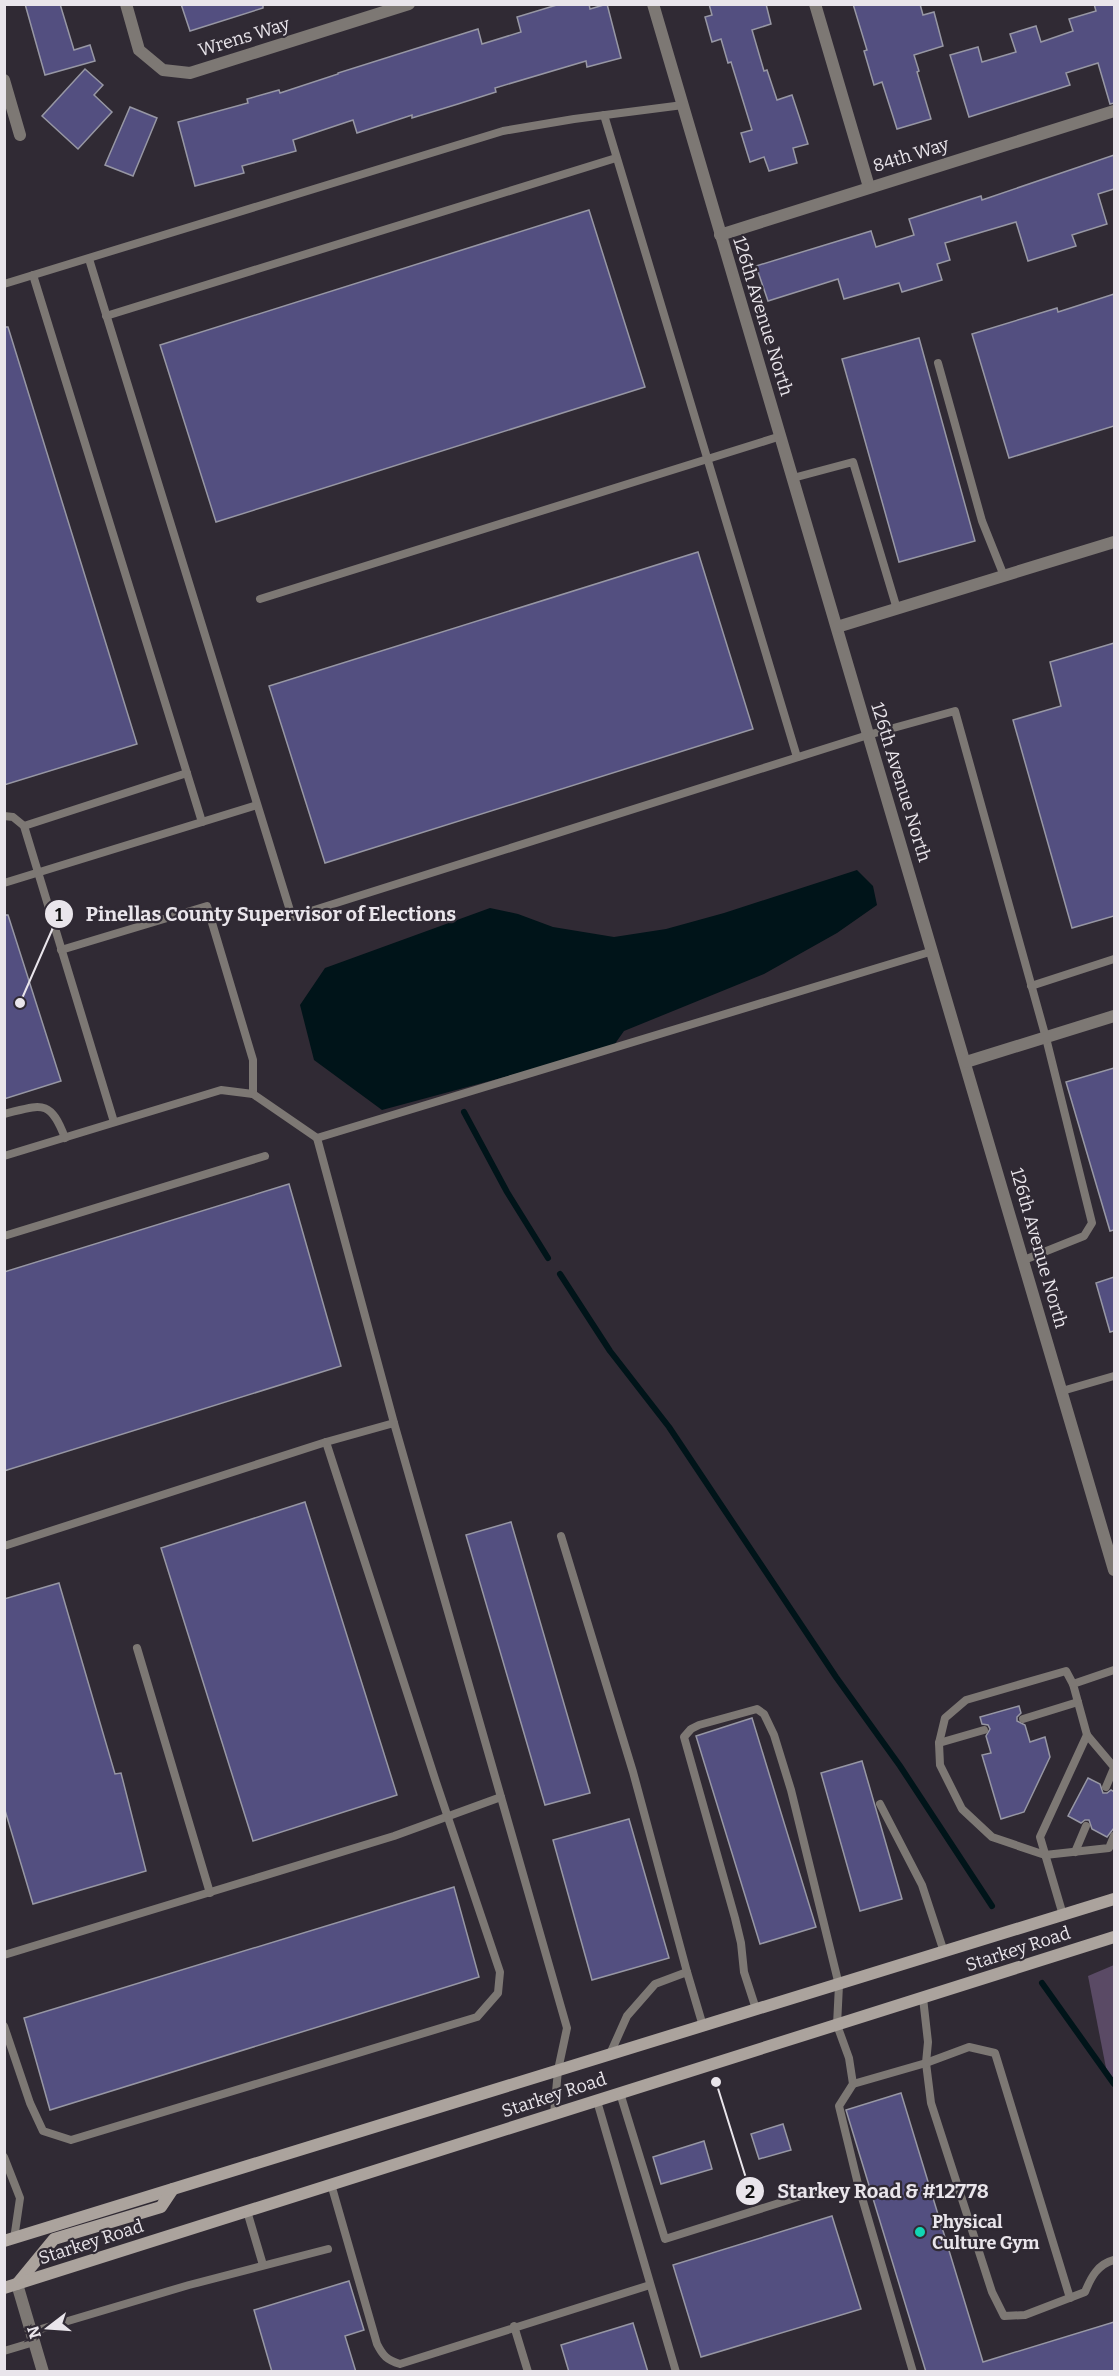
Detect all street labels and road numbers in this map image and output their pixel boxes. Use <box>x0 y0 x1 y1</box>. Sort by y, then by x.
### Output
street label: Wrens Way <box>196 13 293 61</box>
street label: 84th Way <box>870 133 952 177</box>
street label: 126th Avenue North <box>728 234 798 398</box>
street label: 126th Avenue North <box>866 700 936 864</box>
street label: 126th Avenue North <box>1006 1165 1072 1331</box>
street label: Starkey Road <box>963 1922 1073 1976</box>
street label: Starkey Road <box>499 2068 609 2122</box>
street label: Starkey Road <box>36 2215 146 2269</box>

